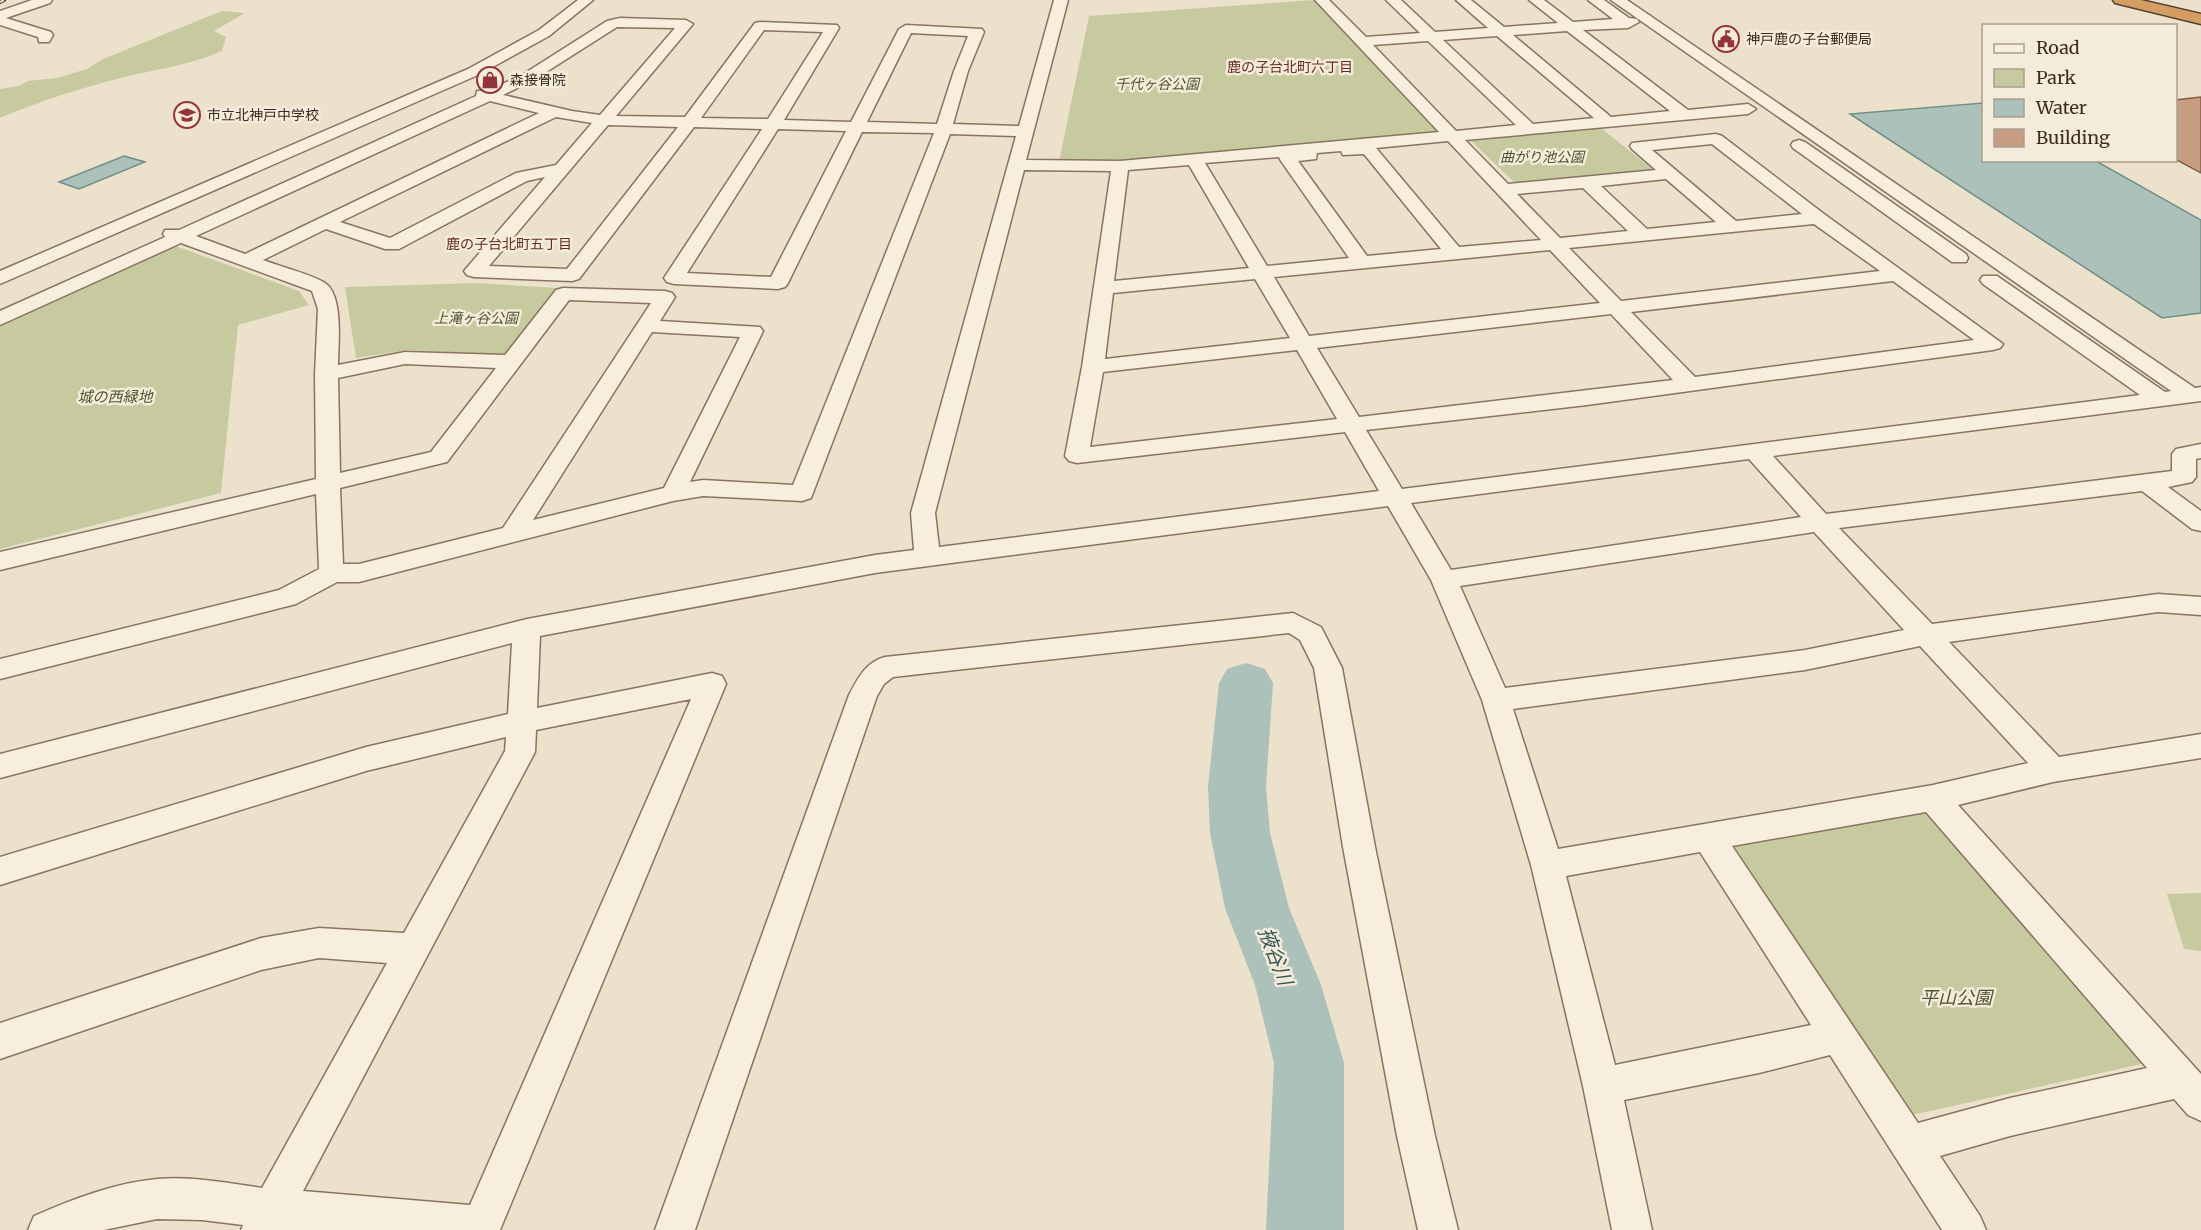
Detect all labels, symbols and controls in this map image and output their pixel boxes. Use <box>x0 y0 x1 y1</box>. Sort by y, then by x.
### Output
public building icon: 神戸鹿の子台郵便局 <box>1711 24 1741 54</box>
legend <box>1982 24 2177 162</box>
place label: 神戸鹿の子台郵便局 <box>1746 30 1872 48</box>
text: Road <box>2036 36 2080 59</box>
district label: 鹿の子台北町六丁目 <box>1227 58 1353 76</box>
shop icon: 森接骨院 <box>475 65 505 95</box>
text: Park <box>2036 66 2077 89</box>
place label: 森接骨院 <box>510 71 566 89</box>
park label: 千代ヶ谷公園 <box>1115 75 1201 93</box>
text: Water <box>2035 96 2087 119</box>
school or university icon: 市立北神戸中学校 <box>172 100 202 130</box>
place label: 市立北神戸中学校 <box>207 106 319 124</box>
text: Building <box>2036 126 2110 149</box>
park label: 曲がり池公園 <box>1500 148 1586 166</box>
district label: 鹿の子台北町五丁目 <box>446 235 572 253</box>
park label: 上滝ヶ谷公園 <box>434 309 520 327</box>
park label: 城の西緑地 <box>77 387 154 406</box>
water label: 掖谷川 <box>1254 924 1299 990</box>
park label: 平山公園 <box>1920 986 1995 1009</box>

